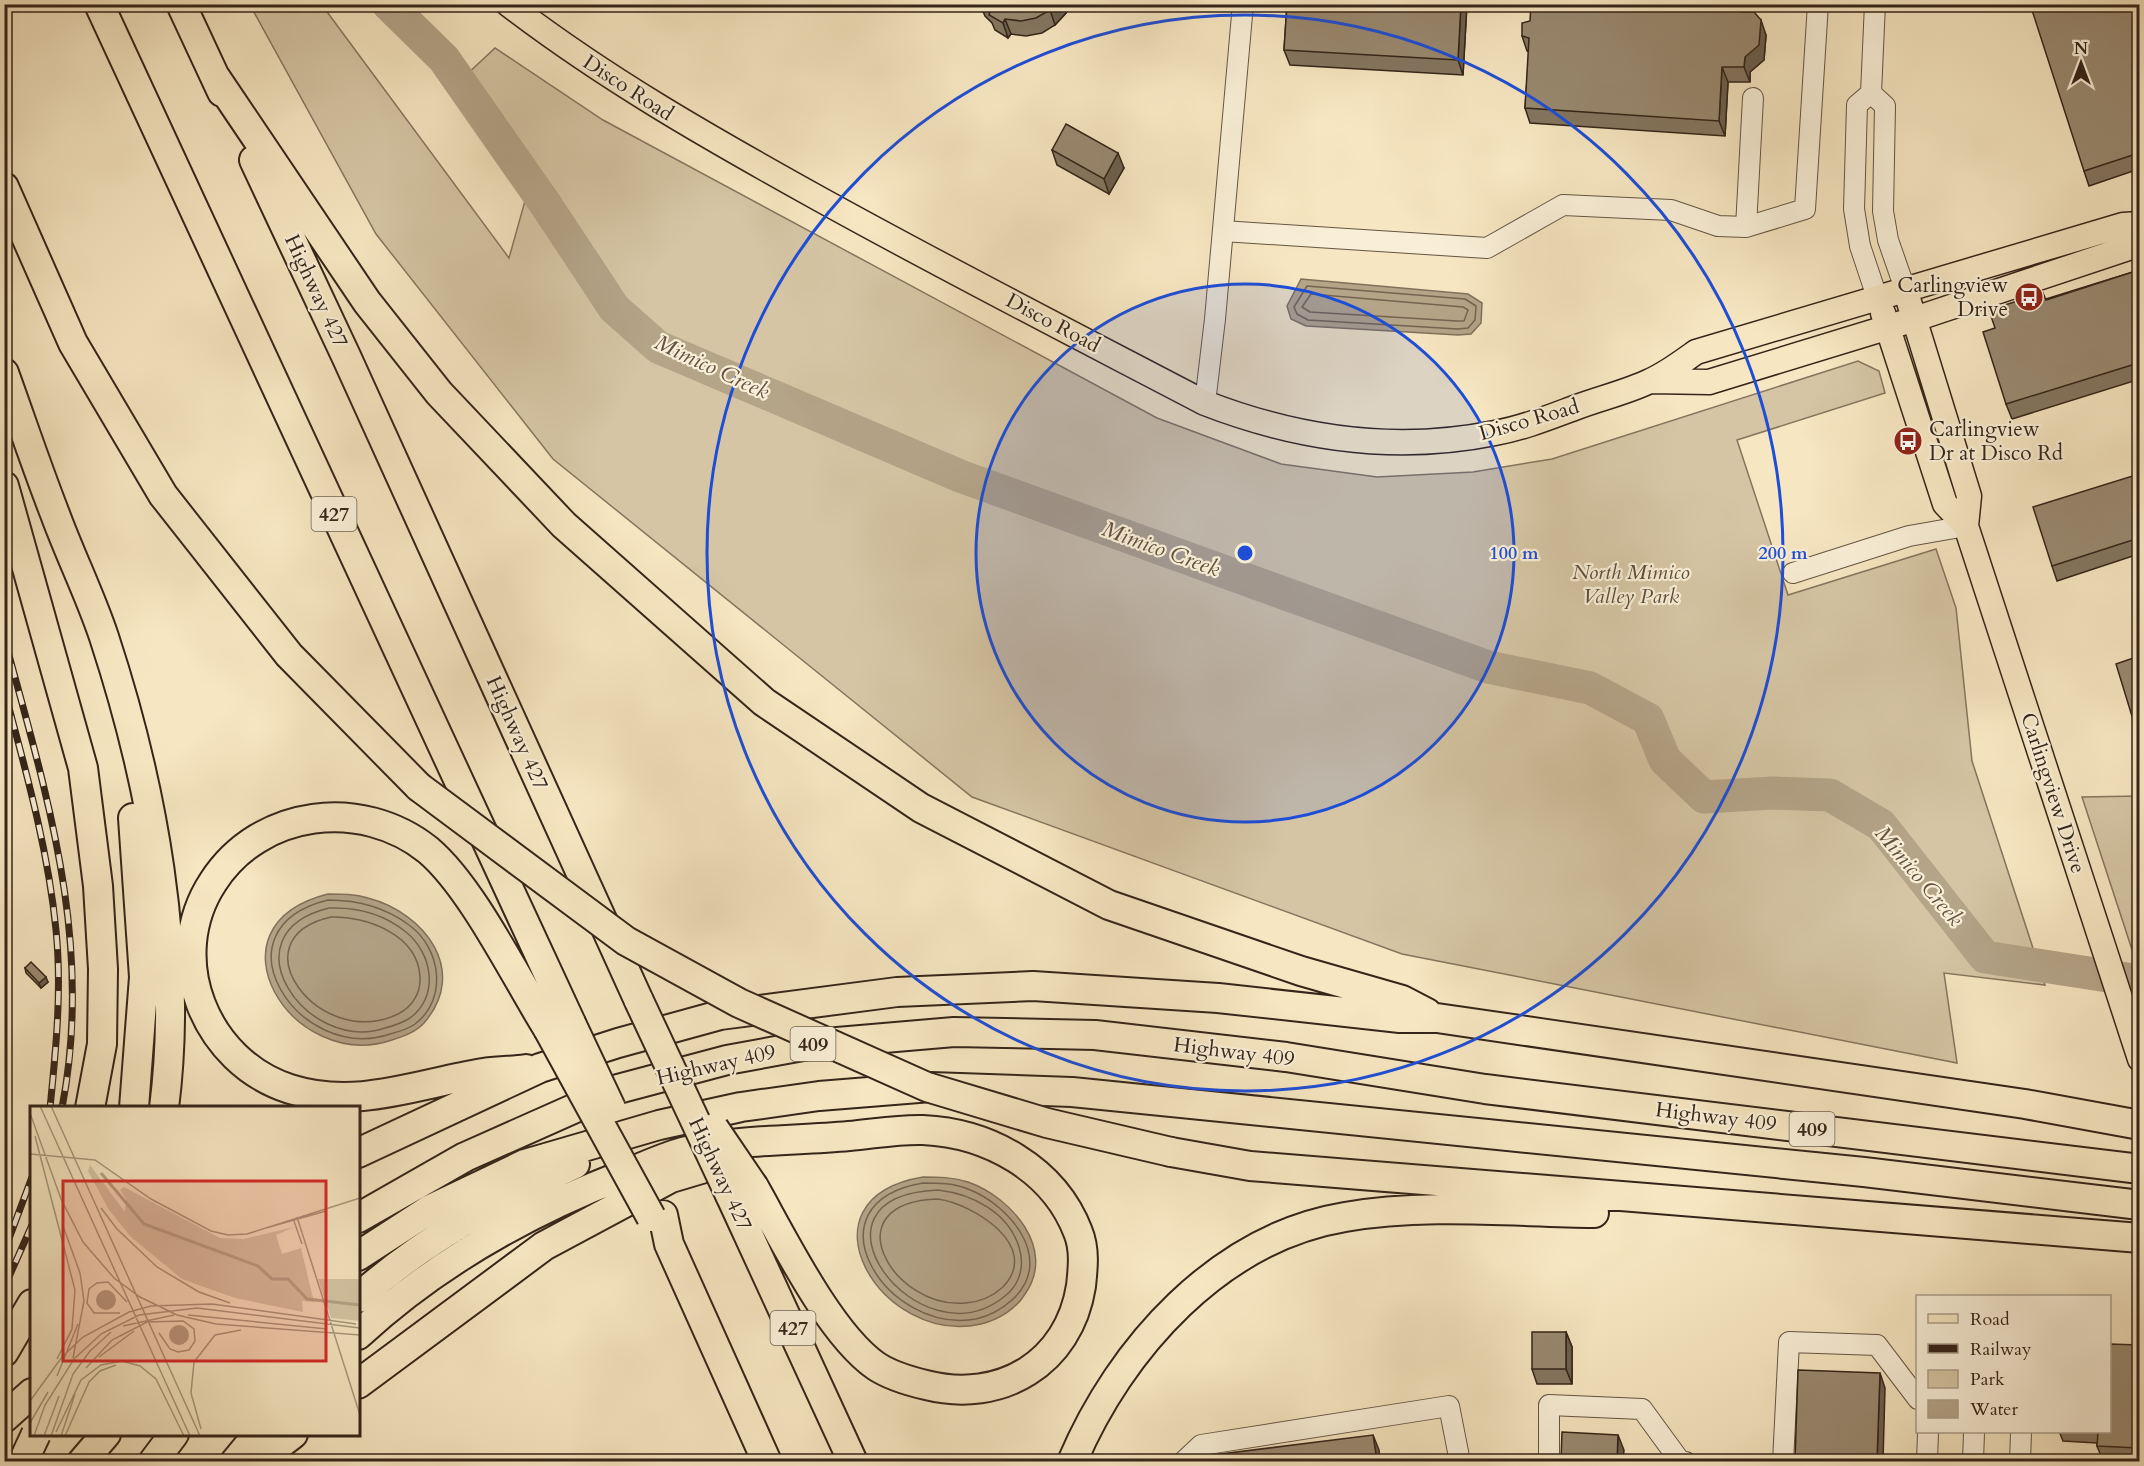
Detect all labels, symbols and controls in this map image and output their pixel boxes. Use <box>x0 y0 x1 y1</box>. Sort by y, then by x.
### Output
north arrow <box>2051 33 2111 93</box>
text: N <box>2074 38 2088 60</box>
street label: Disco Road <box>577 48 679 128</box>
street label: Highway 427 <box>277 230 355 352</box>
place label: Carlingview Drive <box>1897 271 2008 324</box>
bus stop icon: Carlingview Drive <box>2013 281 2045 313</box>
street label: Disco Road <box>1001 286 1105 360</box>
water label: Mimico Creek <box>650 327 774 407</box>
street label: Disco Road <box>1476 392 1582 448</box>
place label: Carlingview Dr at Disco Rd <box>1929 415 2063 468</box>
bus stop icon: Carlingview Dr at Disco Rd <box>1892 425 1924 457</box>
road number: 427 <box>312 497 356 531</box>
water label: Mimico Creek <box>1098 514 1224 584</box>
text: 100 m <box>1489 541 1539 566</box>
text: 200 m <box>1758 541 1808 566</box>
centre of rings <box>1235 543 1255 563</box>
park label: North Mimico Valley Park <box>1572 558 1690 611</box>
street label: Highway 427 <box>479 672 555 795</box>
street label: Carlingview Drive <box>2013 709 2093 877</box>
water label: Mimico Creek <box>1868 819 1970 933</box>
road number: 409 <box>790 1027 836 1061</box>
street label: Highway 409 <box>1172 1030 1296 1074</box>
street label: Highway 409 <box>653 1037 779 1093</box>
street label: Highway 409 <box>1654 1095 1778 1139</box>
inset map <box>30 1106 360 1436</box>
road number: 409 <box>1790 1112 1834 1146</box>
street label: Highway 427 <box>681 1113 759 1235</box>
legend <box>1916 1295 2111 1433</box>
text: Road <box>1970 1307 2010 1332</box>
road number: 427 <box>770 1311 816 1345</box>
text: Railway <box>1970 1337 2032 1362</box>
text: Park <box>1970 1367 2005 1392</box>
text: Water <box>1969 1397 2019 1422</box>

